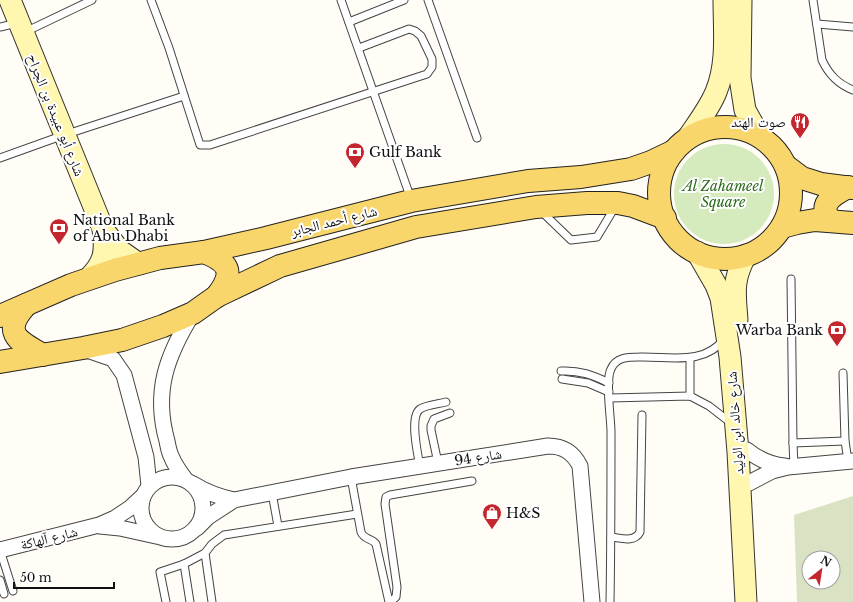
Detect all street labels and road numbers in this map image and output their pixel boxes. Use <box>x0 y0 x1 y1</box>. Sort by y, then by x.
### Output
street label: شارع أبو عبيدة بن الجراح <box>22 51 89 179</box>
street label: شارع أحمد الجابر <box>288 202 379 242</box>
street label: شارع خالد ابن الوليد <box>722 371 749 475</box>
street label: شارع 94 <box>453 444 503 471</box>
street label: شارع آلهاكة <box>19 522 80 555</box>

